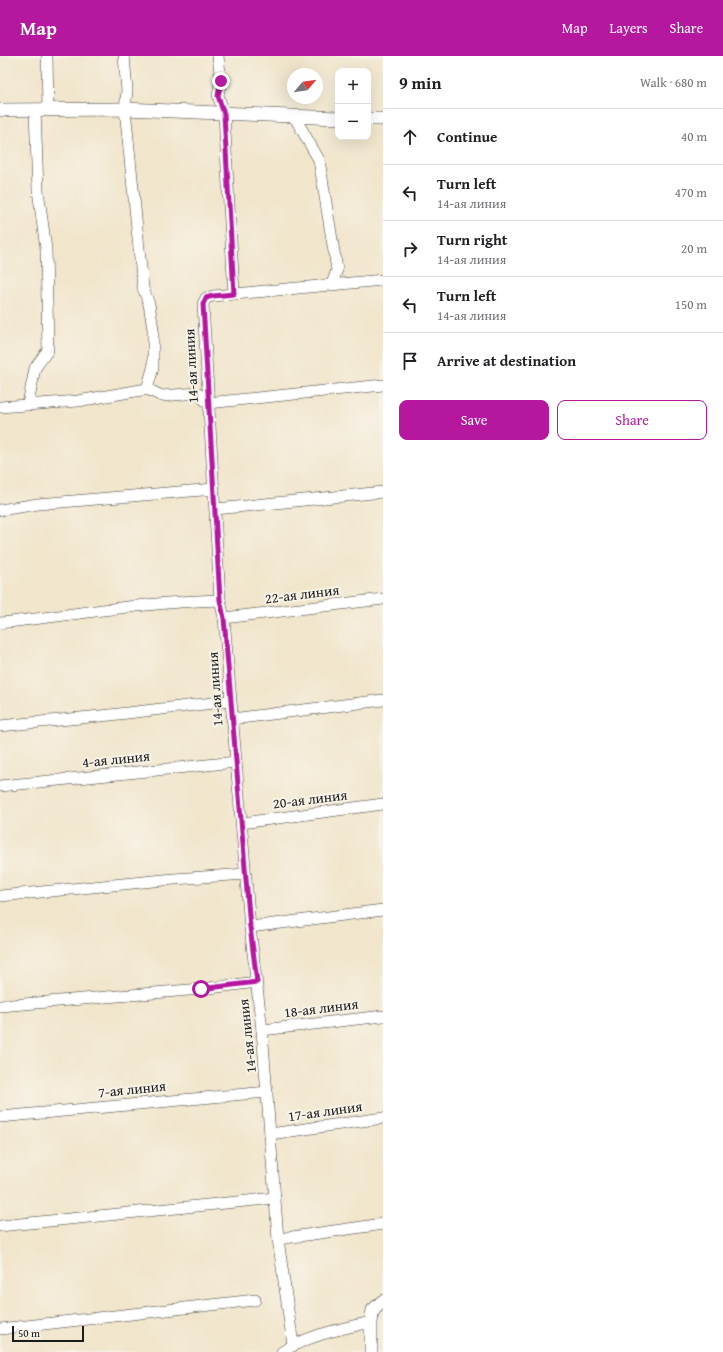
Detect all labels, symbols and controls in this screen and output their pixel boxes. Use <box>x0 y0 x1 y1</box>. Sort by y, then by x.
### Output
text: Map <box>20 14 57 42</box>
text: Map <box>562 18 588 38</box>
text: Layers <box>610 18 648 38</box>
text: Share <box>670 18 703 38</box>
north arrow <box>287 68 323 104</box>
map controls <box>335 68 371 140</box>
button: + <box>335 68 371 104</box>
text: 9 min <box>399 70 441 95</box>
route end <box>212 72 230 90</box>
text: Walk · 680 m <box>640 73 707 92</box>
button: − <box>335 104 371 140</box>
icon: ahead <box>399 126 421 148</box>
text: Continue <box>437 126 498 147</box>
text: 40 m <box>681 127 707 146</box>
text: Turn left <box>437 173 496 194</box>
icon: left <box>399 182 421 204</box>
text: 470 m <box>675 183 707 202</box>
text: 14-ая линия <box>437 194 506 213</box>
text: Turn right <box>437 229 508 250</box>
icon: right <box>399 238 421 260</box>
text: 20 m <box>681 239 707 258</box>
text: 14-ая линия <box>437 250 506 269</box>
text: Turn left <box>437 285 496 306</box>
icon: left <box>399 294 421 316</box>
text: 150 m <box>675 295 707 314</box>
text: 14-ая линия <box>437 306 506 325</box>
street label: 14-ая линия <box>179 328 203 404</box>
icon: arrive <box>399 350 421 372</box>
text: Arrive at destination <box>437 350 576 371</box>
button: Save <box>399 400 549 440</box>
button: Share <box>557 400 707 440</box>
street label: 22-ая линия <box>264 580 340 608</box>
street label: 14-ая линия <box>202 651 228 727</box>
street label: 4-ая линия <box>81 746 151 772</box>
street label: 20-ая линия <box>272 785 348 813</box>
route start <box>192 980 210 998</box>
street label: 18-ая линия <box>283 994 359 1022</box>
street label: 14-ая линия <box>233 998 261 1074</box>
street label: 7-ая линия <box>97 1076 167 1102</box>
street label: 17-ая линия <box>287 1096 363 1126</box>
scale bar <box>12 1324 84 1343</box>
text: 50 m <box>18 1325 40 1341</box>

